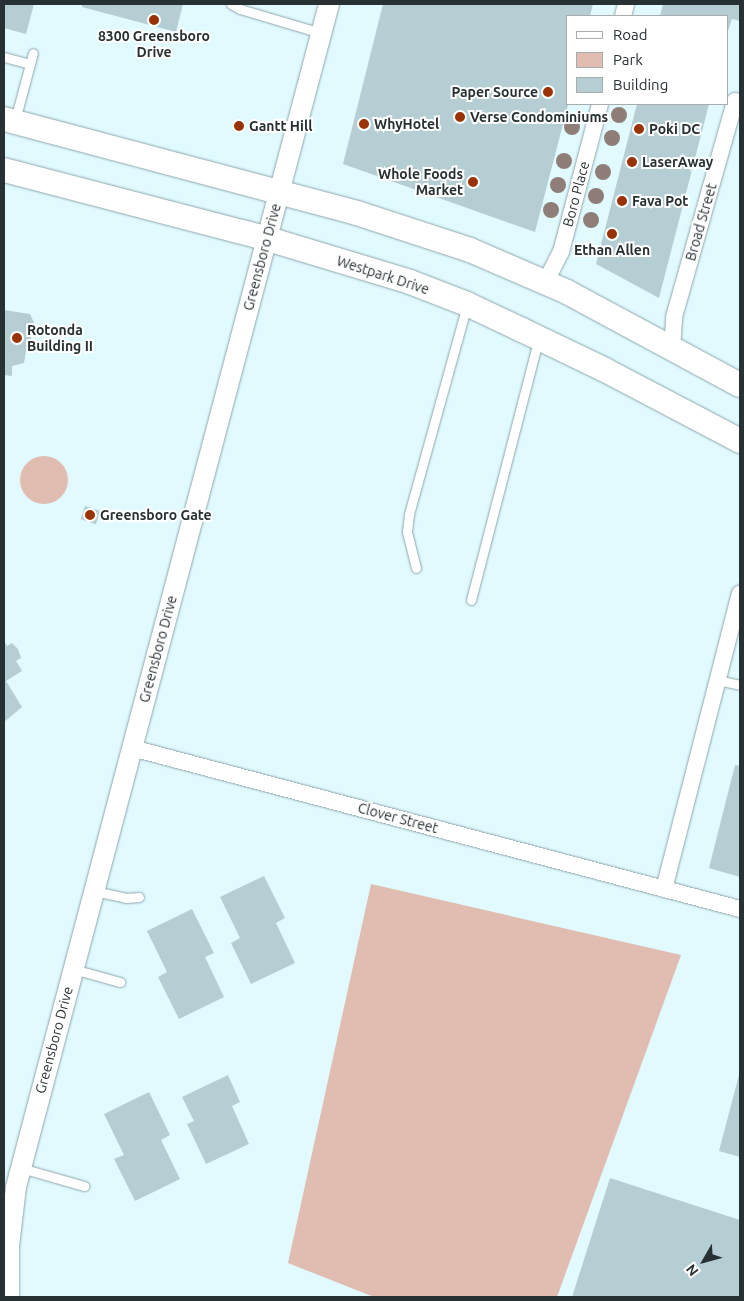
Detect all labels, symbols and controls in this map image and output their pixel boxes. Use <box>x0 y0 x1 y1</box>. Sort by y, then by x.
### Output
marker: 8300 Greensboro Drive <box>148 14 160 26</box>
legend <box>566 15 729 105</box>
text: Road <box>613 26 648 43</box>
place label: 8300 Greensboro Drive <box>98 28 210 60</box>
text: Park <box>613 51 643 68</box>
text: Building <box>613 76 668 93</box>
place label: Paper Source <box>451 84 538 100</box>
marker: Paper Source <box>542 86 554 98</box>
place label: Verse Condominiums <box>470 109 608 125</box>
marker: Verse Condominiums <box>454 111 466 123</box>
place label: WhyHotel <box>374 116 439 132</box>
place label: Gantt Hill <box>249 118 312 134</box>
marker: WhyHotel <box>358 118 370 130</box>
marker: Gantt Hill <box>233 120 245 132</box>
place label: Poki DC <box>649 121 700 137</box>
marker: Poki DC <box>633 123 645 135</box>
place label: LaserAway <box>642 154 713 170</box>
marker: LaserAway <box>626 156 638 168</box>
street label: Boro Place <box>559 159 593 229</box>
place label: Whole Foods Market <box>378 166 463 198</box>
marker: Whole Foods Market <box>467 176 479 188</box>
street label: Broad Street <box>682 181 720 263</box>
place label: Fava Pot <box>632 193 688 209</box>
marker: Fava Pot <box>616 195 628 207</box>
street label: Greensboro Drive <box>240 202 284 312</box>
marker: Ethan Allen <box>606 228 618 240</box>
place label: Ethan Allen <box>574 242 650 258</box>
street label: Westpark Drive <box>335 252 431 298</box>
place label: Rotonda Building II <box>27 322 93 354</box>
marker: Rotonda Building II <box>11 332 23 344</box>
place label: Greensboro Gate <box>100 507 212 523</box>
marker: Greensboro Gate <box>84 509 96 521</box>
street label: Greensboro Drive <box>136 594 180 704</box>
street label: Clover Street <box>356 799 440 837</box>
street label: Greensboro Drive <box>32 985 76 1095</box>
north arrow <box>679 1236 729 1286</box>
text: N <box>683 1261 702 1279</box>

